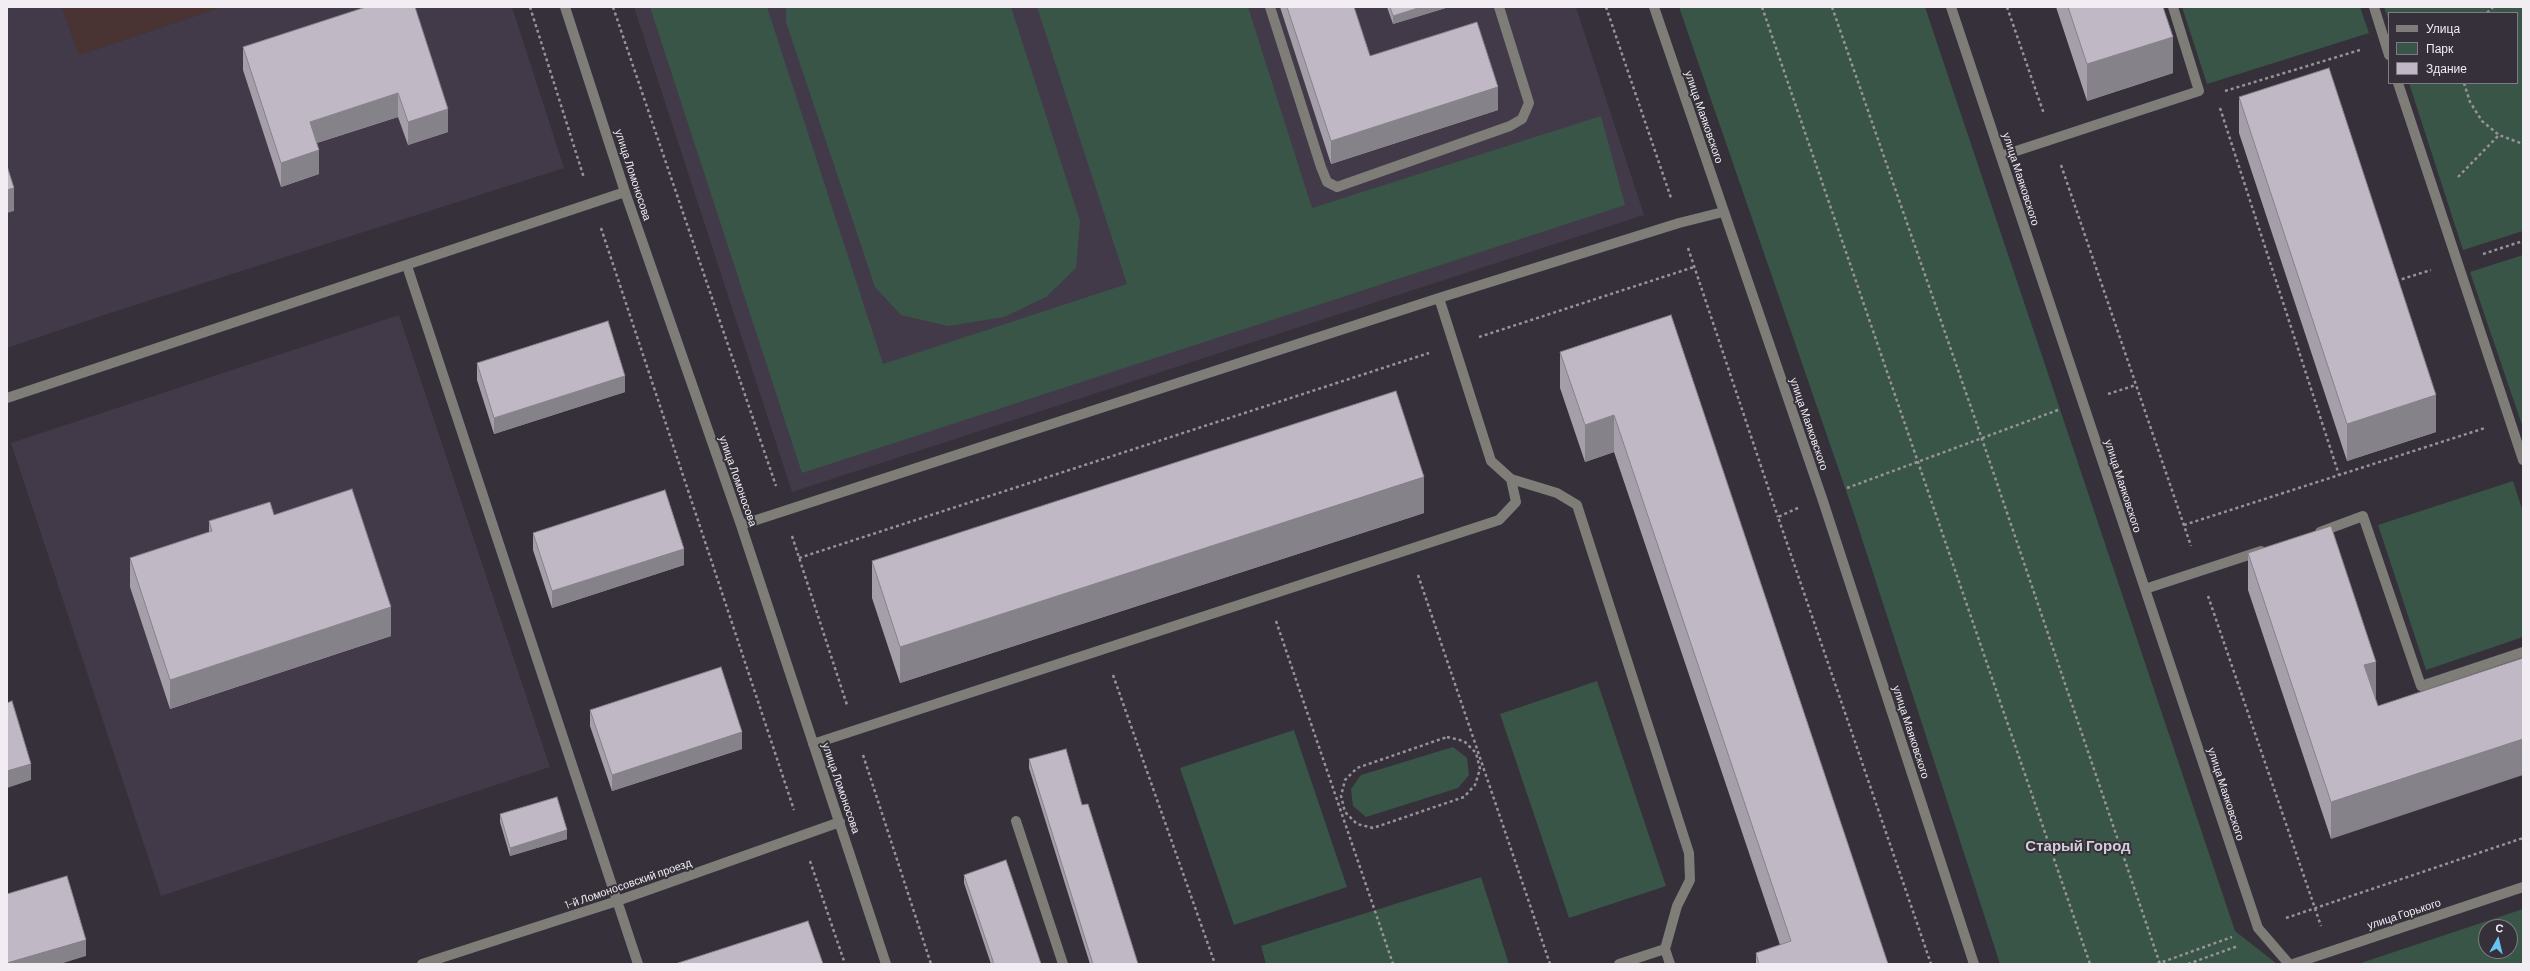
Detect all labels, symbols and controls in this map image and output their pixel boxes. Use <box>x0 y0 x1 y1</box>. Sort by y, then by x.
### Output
legend <box>2388 12 2518 84</box>
text: Улица <box>2426 21 2460 35</box>
text: Парк <box>2426 41 2453 55</box>
text: Здание <box>2426 61 2467 75</box>
street label: улица Маяковского <box>1682 69 1726 165</box>
street label: улица Ломоносова <box>612 128 654 222</box>
street label: улица Маяковского <box>2000 131 2042 227</box>
street label: улица Маяковского <box>1787 376 1831 472</box>
street label: улица Ломоносова <box>716 434 760 528</box>
street label: улица Маяковского <box>2102 438 2144 534</box>
street label: улица Маяковского <box>1890 684 1932 780</box>
street label: улица Ломоносова <box>819 741 863 835</box>
street label: улица Маяковского <box>2205 746 2247 842</box>
district label: Старый Город <box>2025 837 2131 855</box>
street label: 1-й Ломоносовский проезд <box>563 856 693 912</box>
street label: улица Горького <box>2366 896 2442 932</box>
north arrow <box>2478 919 2518 959</box>
text: С <box>2495 921 2504 935</box>

